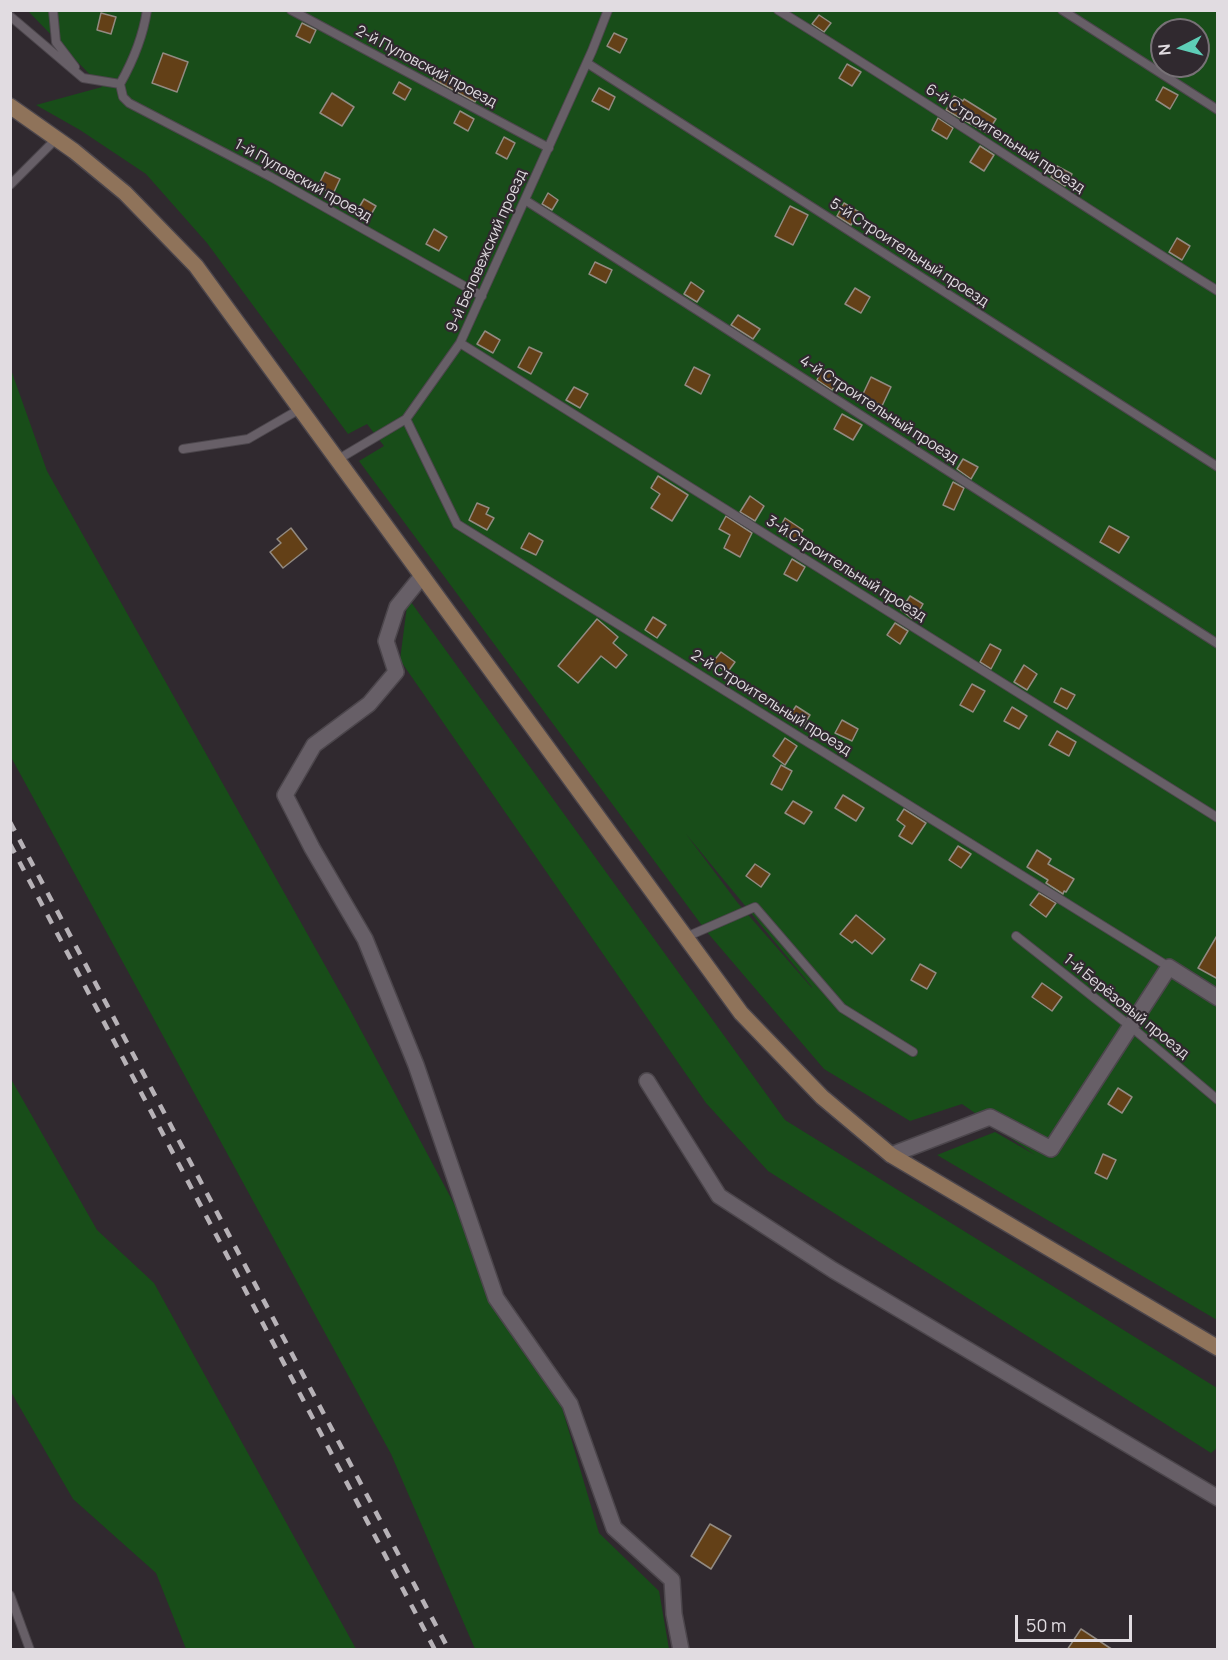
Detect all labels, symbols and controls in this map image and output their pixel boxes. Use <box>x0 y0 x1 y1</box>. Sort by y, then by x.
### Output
north arrow <box>1150 18 1210 78</box>
street label: 2-й Пуловский проезд <box>352 22 500 112</box>
text: N <box>1153 43 1176 57</box>
street label: 6-й Строительный проезд <box>922 81 1088 197</box>
street label: 1-й Пуловский проезд <box>231 136 375 226</box>
street label: 9-й Беловежский проезд <box>443 167 531 335</box>
street label: 5-й Строительный проезд <box>826 195 992 311</box>
street label: 4-й Строительный проезд <box>796 352 962 468</box>
street label: 3-й Строительный проезд <box>763 512 929 626</box>
street label: 2-й Строительный проезд <box>688 646 854 760</box>
street label: 1-й Берёзовый проезд <box>1060 951 1192 1063</box>
scale bar <box>1018 1603 1135 1641</box>
text: 50 m <box>1026 1613 1066 1637</box>

